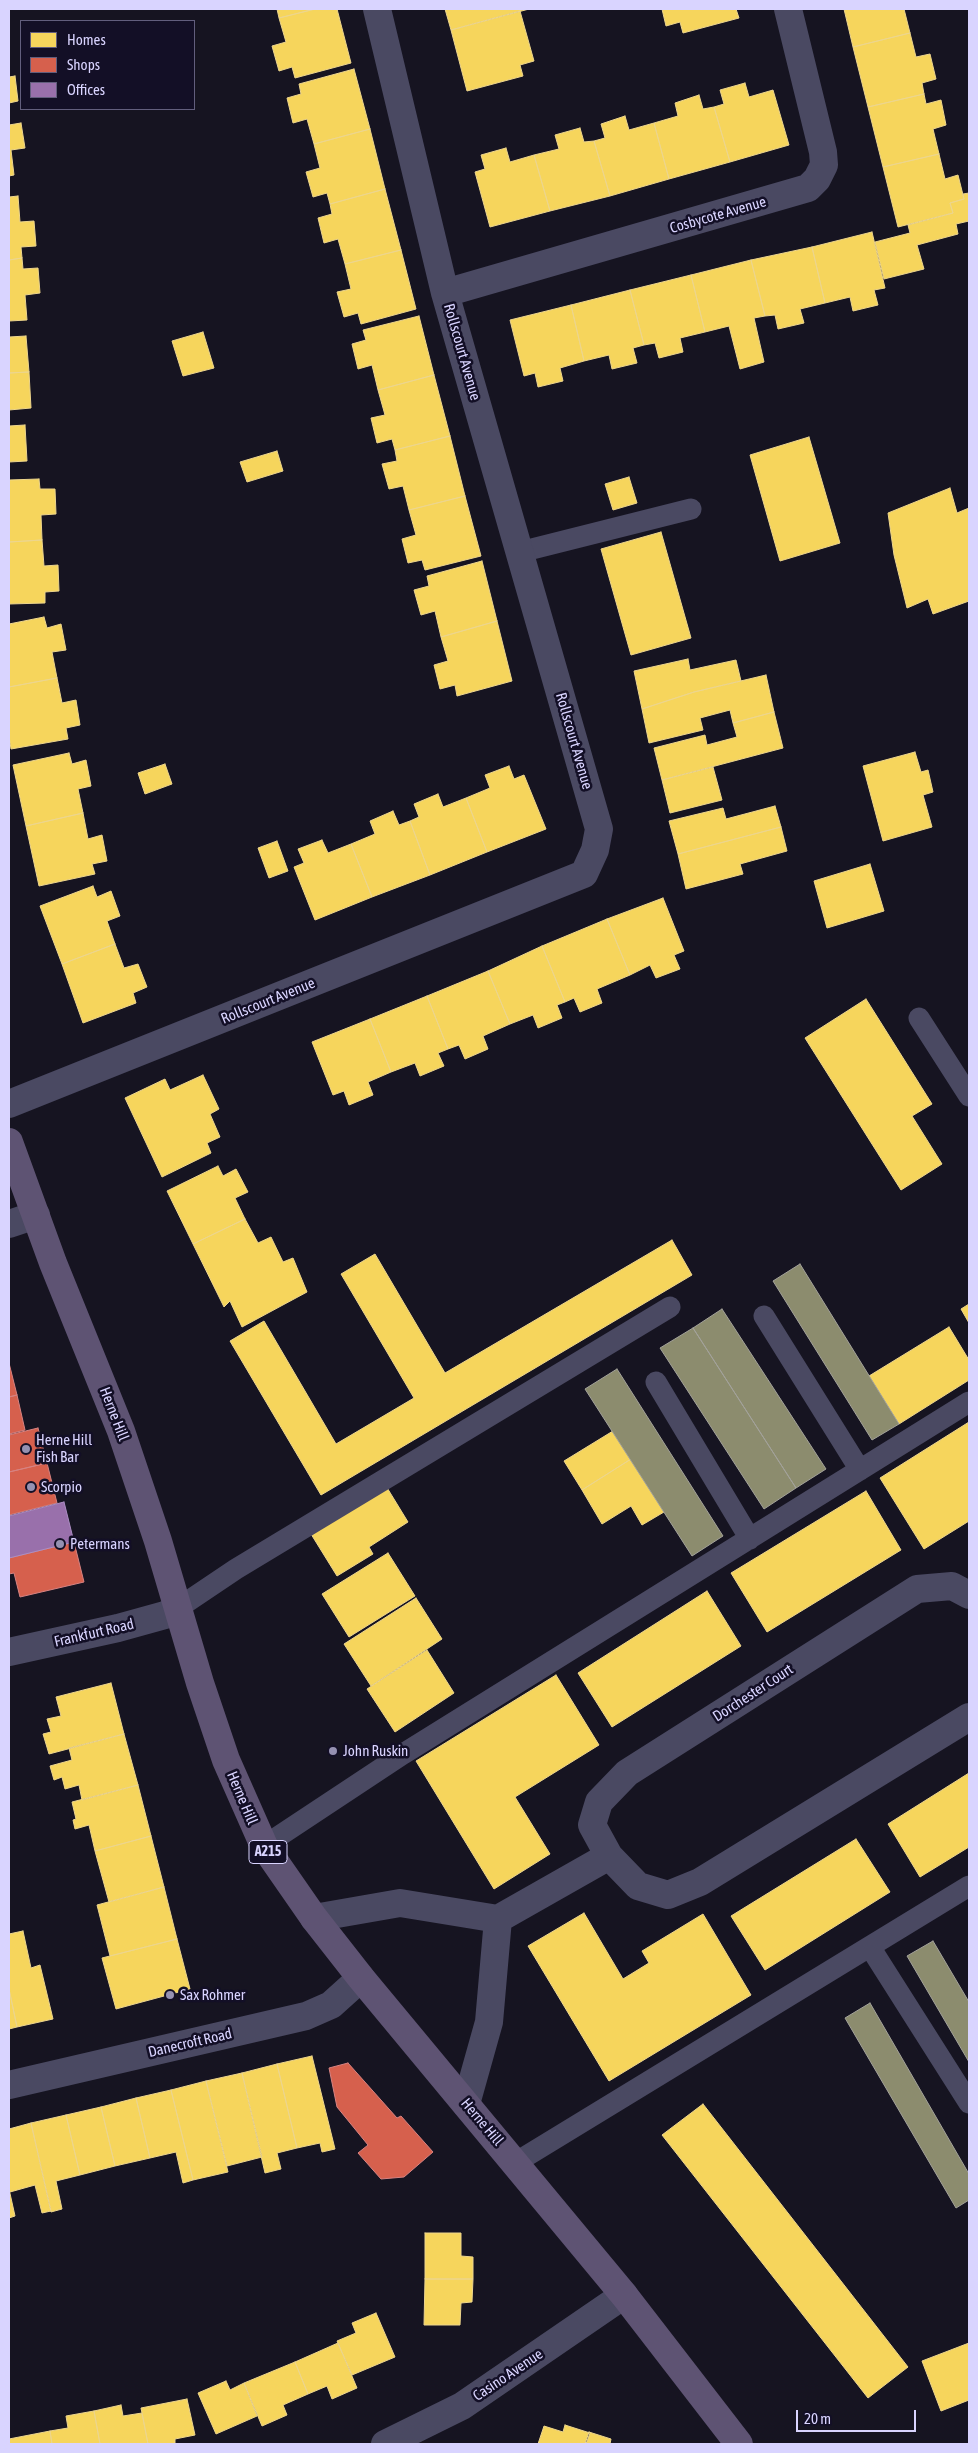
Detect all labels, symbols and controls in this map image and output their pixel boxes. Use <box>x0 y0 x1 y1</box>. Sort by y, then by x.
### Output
legend <box>20 20 195 110</box>
text: Homes <box>67 31 106 48</box>
text: Shops <box>67 56 100 73</box>
text: Offices <box>67 81 105 98</box>
street label: Cosbycote Avenue <box>668 193 768 237</box>
street label: Rollscourt Avenue <box>440 302 484 402</box>
street label: Rollscourt Avenue <box>552 691 596 791</box>
street label: Rollscourt Avenue <box>218 974 318 1028</box>
street label: Herne Hill <box>96 1385 132 1443</box>
place label: Herne Hill Fish Bar <box>36 1431 92 1466</box>
marker: Herne Hill Fish Bar <box>20 1443 32 1455</box>
place label: Scorpio <box>41 1478 82 1496</box>
marker: Scorpio <box>25 1481 37 1493</box>
place label: Petermans <box>70 1535 130 1553</box>
marker: Petermans <box>54 1538 66 1550</box>
street label: Frankfurt Road <box>52 1615 136 1651</box>
street label: Dorchester Court <box>710 1660 796 1726</box>
place label: John Ruskin <box>343 1742 408 1760</box>
marker: John Ruskin <box>327 1745 339 1757</box>
street label: Herne Hill <box>223 1769 261 1827</box>
road number: A215 <box>249 1840 287 1864</box>
place label: Sax Rohmer <box>180 1986 245 2004</box>
marker: Sax Rohmer <box>164 1989 176 2001</box>
street label: Danecroft Road <box>146 2025 234 2061</box>
street label: Herne Hill <box>457 2095 507 2149</box>
street label: Casino Avenue <box>470 2345 546 2405</box>
scale bar <box>798 2400 918 2432</box>
text: 20 m <box>804 2410 831 2427</box>

